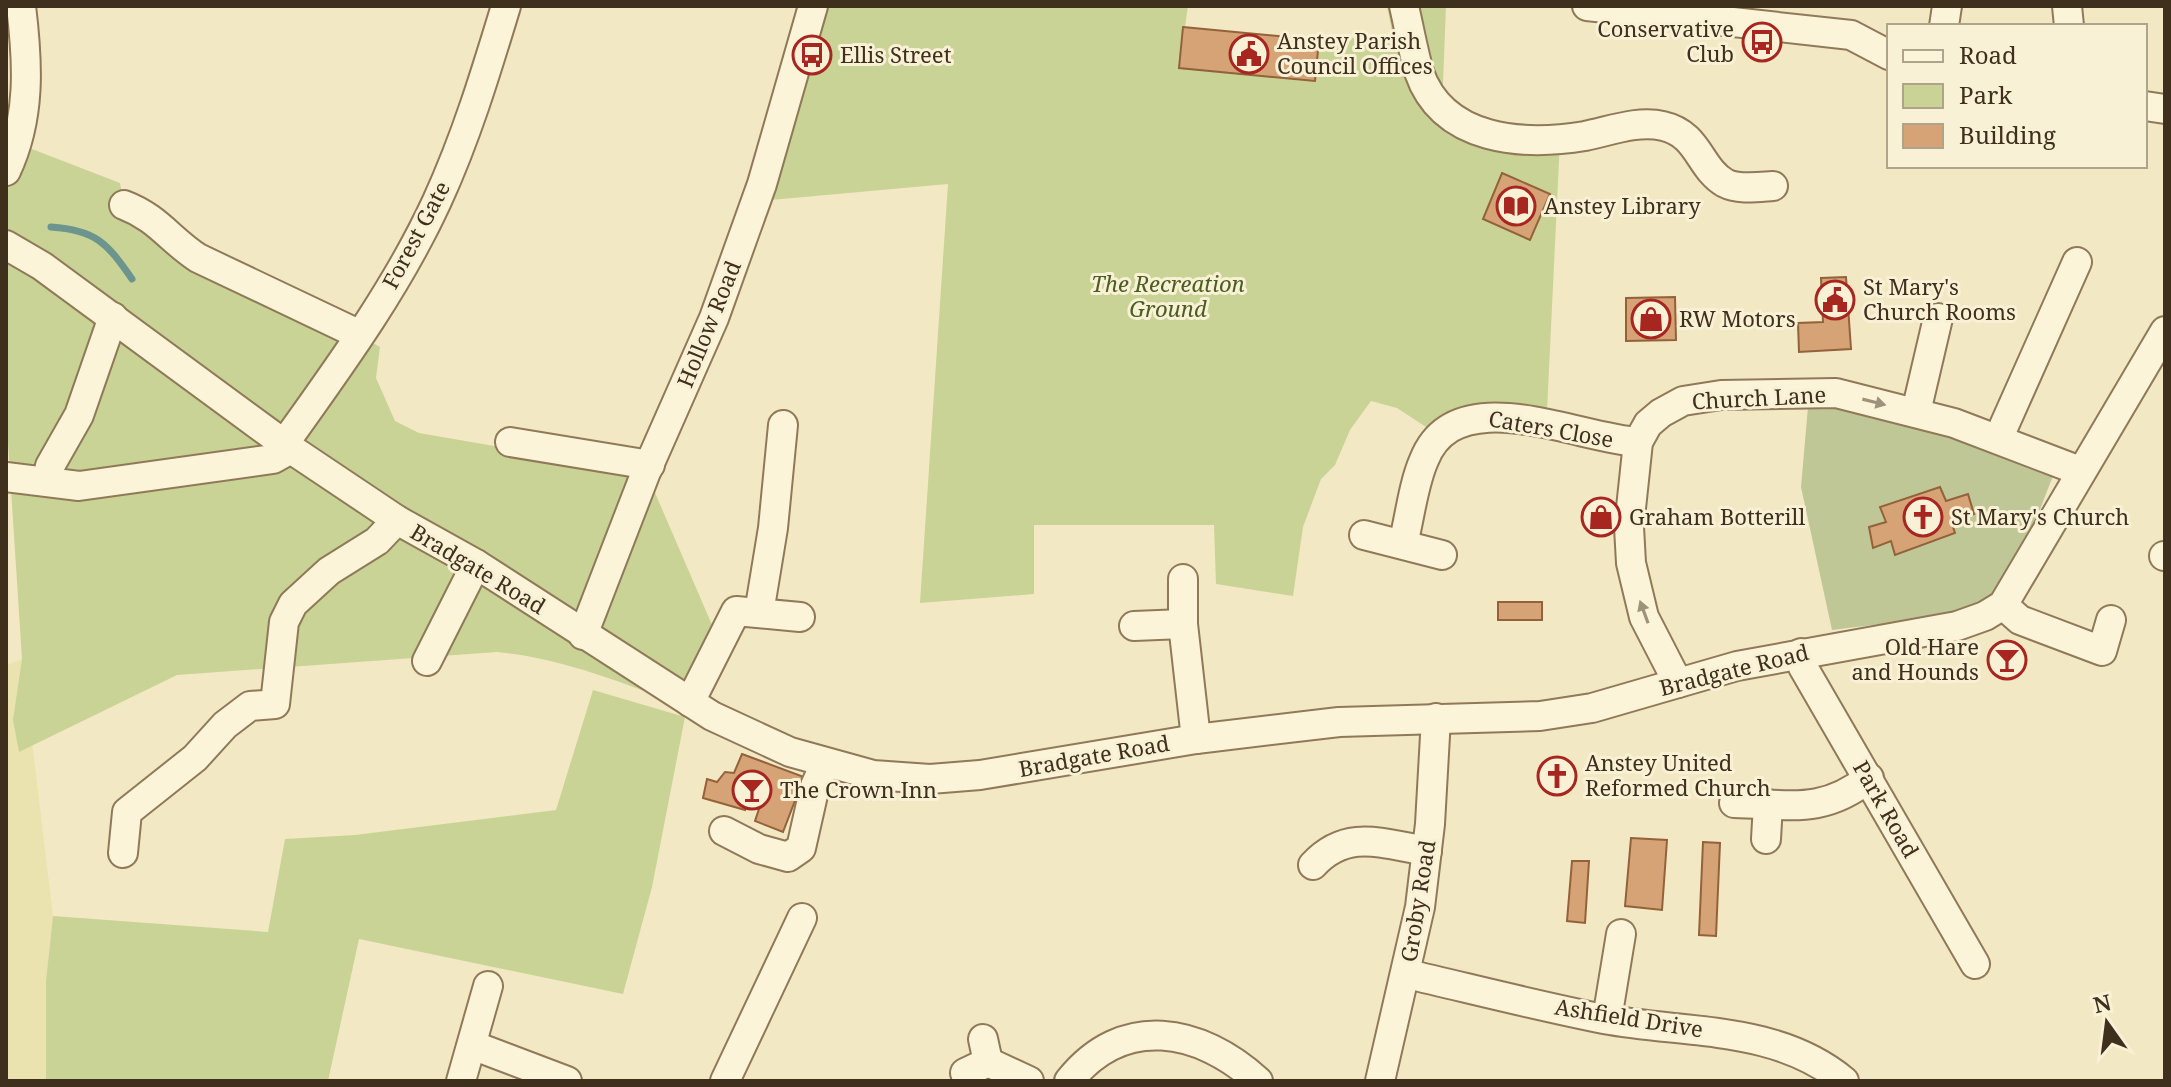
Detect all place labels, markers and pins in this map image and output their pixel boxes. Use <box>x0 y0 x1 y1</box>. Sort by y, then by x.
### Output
place label: Conservative Club <box>1597 13 1734 68</box>
bus stop icon: Conservative Club <box>1741 21 1783 63</box>
place label: Anstey Parish Council Offices <box>1277 25 1433 80</box>
public building icon: Anstey Parish Council Offices <box>1228 33 1270 75</box>
bus stop icon: Ellis Street <box>791 34 833 76</box>
place label: Ellis Street <box>840 39 952 69</box>
library icon: Anstey Library <box>1495 185 1537 227</box>
place label: Anstey Library <box>1544 190 1701 220</box>
place label: St Mary's Church Rooms <box>1863 271 2016 326</box>
public building icon: St Mary's Church Rooms <box>1814 279 1856 321</box>
shop icon: RW Motors <box>1630 298 1672 340</box>
place label: RW Motors <box>1679 303 1796 333</box>
shop icon: Graham Botterill <box>1580 496 1622 538</box>
church icon: St Mary's Church <box>1902 496 1944 538</box>
place label: Graham Botterill <box>1629 501 1805 531</box>
place label: St Mary's Church <box>1951 501 2129 531</box>
place label: Old Hare and Hounds <box>1851 631 1979 686</box>
bar icon: Old Hare and Hounds <box>1986 639 2028 681</box>
place label: Anstey United Reformed Church <box>1585 747 1771 802</box>
church icon: Anstey United Reformed Church <box>1536 755 1578 797</box>
bar icon: The Crown Inn <box>731 769 773 811</box>
place label: The Crown Inn <box>780 774 937 804</box>

